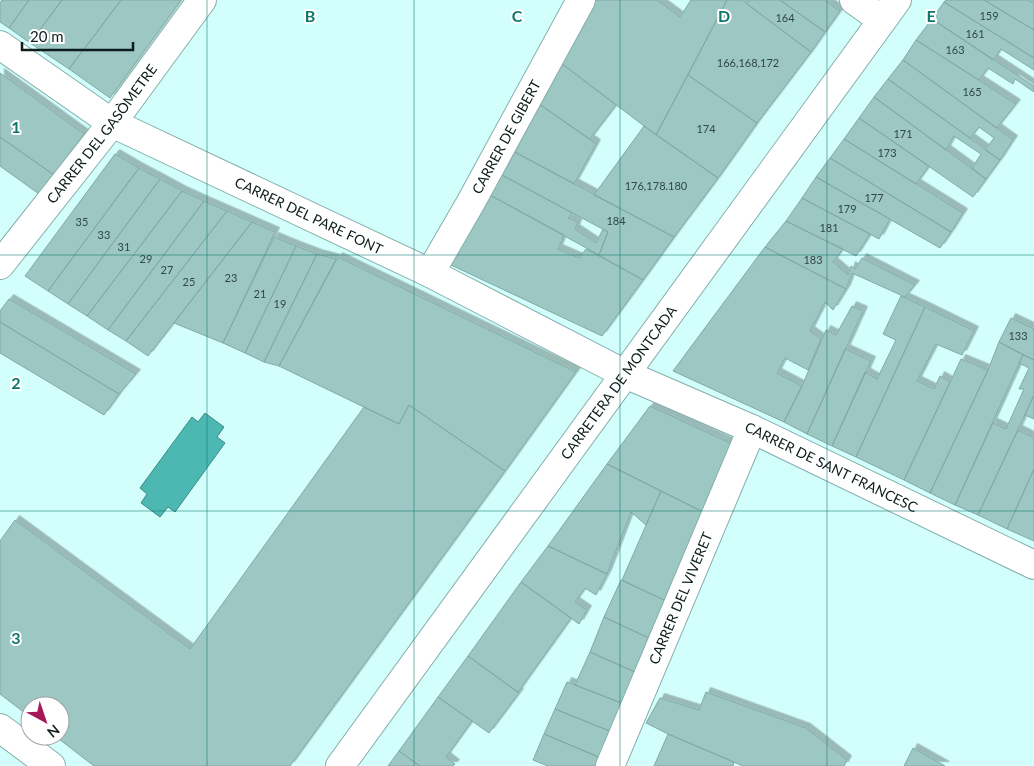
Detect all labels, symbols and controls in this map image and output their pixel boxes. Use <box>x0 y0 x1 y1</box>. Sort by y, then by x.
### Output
text: B <box>305 6 315 25</box>
text: C <box>512 6 523 25</box>
text: D <box>718 6 730 25</box>
text: E <box>926 6 936 25</box>
house number: 159 <box>979 9 999 22</box>
house number: 164 <box>775 11 795 24</box>
scale bar <box>22 20 134 52</box>
text: 20 m <box>30 27 64 45</box>
house number: 161 <box>965 27 985 40</box>
house number: 163 <box>945 43 965 56</box>
house number: 166,168,172 <box>717 56 779 69</box>
street label: CARRER DEL GASÒMETRE <box>43 61 160 207</box>
street label: CARRER DE GIBERT <box>468 76 544 197</box>
house number: 165 <box>962 85 982 98</box>
text: 1 <box>11 117 21 136</box>
house number: 174 <box>696 122 716 135</box>
house number: 171 <box>893 127 913 140</box>
house number: 173 <box>877 146 897 159</box>
street label: CARRER DEL PARE FONT <box>232 173 386 258</box>
house number: 176,178.180 <box>625 179 688 192</box>
house number: 177 <box>864 191 884 204</box>
house number: 179 <box>837 202 857 215</box>
house number: 184 <box>606 214 626 227</box>
house number: 35 <box>76 215 88 228</box>
house number: 181 <box>819 221 839 234</box>
house number: 33 <box>98 228 110 241</box>
house number: 31 <box>118 240 130 253</box>
house number: 29 <box>140 252 152 265</box>
house number: 183 <box>803 253 823 266</box>
house number: 27 <box>161 263 173 276</box>
house number: 23 <box>225 271 237 284</box>
house number: 25 <box>183 275 195 288</box>
house number: 21 <box>254 287 266 300</box>
house number: 19 <box>274 297 286 310</box>
street label: CARRETERA DE MONTCADA <box>557 302 680 463</box>
house number: 133 <box>1008 329 1028 342</box>
text: 2 <box>11 373 21 392</box>
street label: CARRER DE SANT FRANCESC <box>743 418 921 516</box>
street label: CARRER DEL VIVERET <box>645 529 716 667</box>
text: 3 <box>11 628 21 647</box>
north arrow <box>20 696 70 746</box>
text: N <box>44 721 63 741</box>

